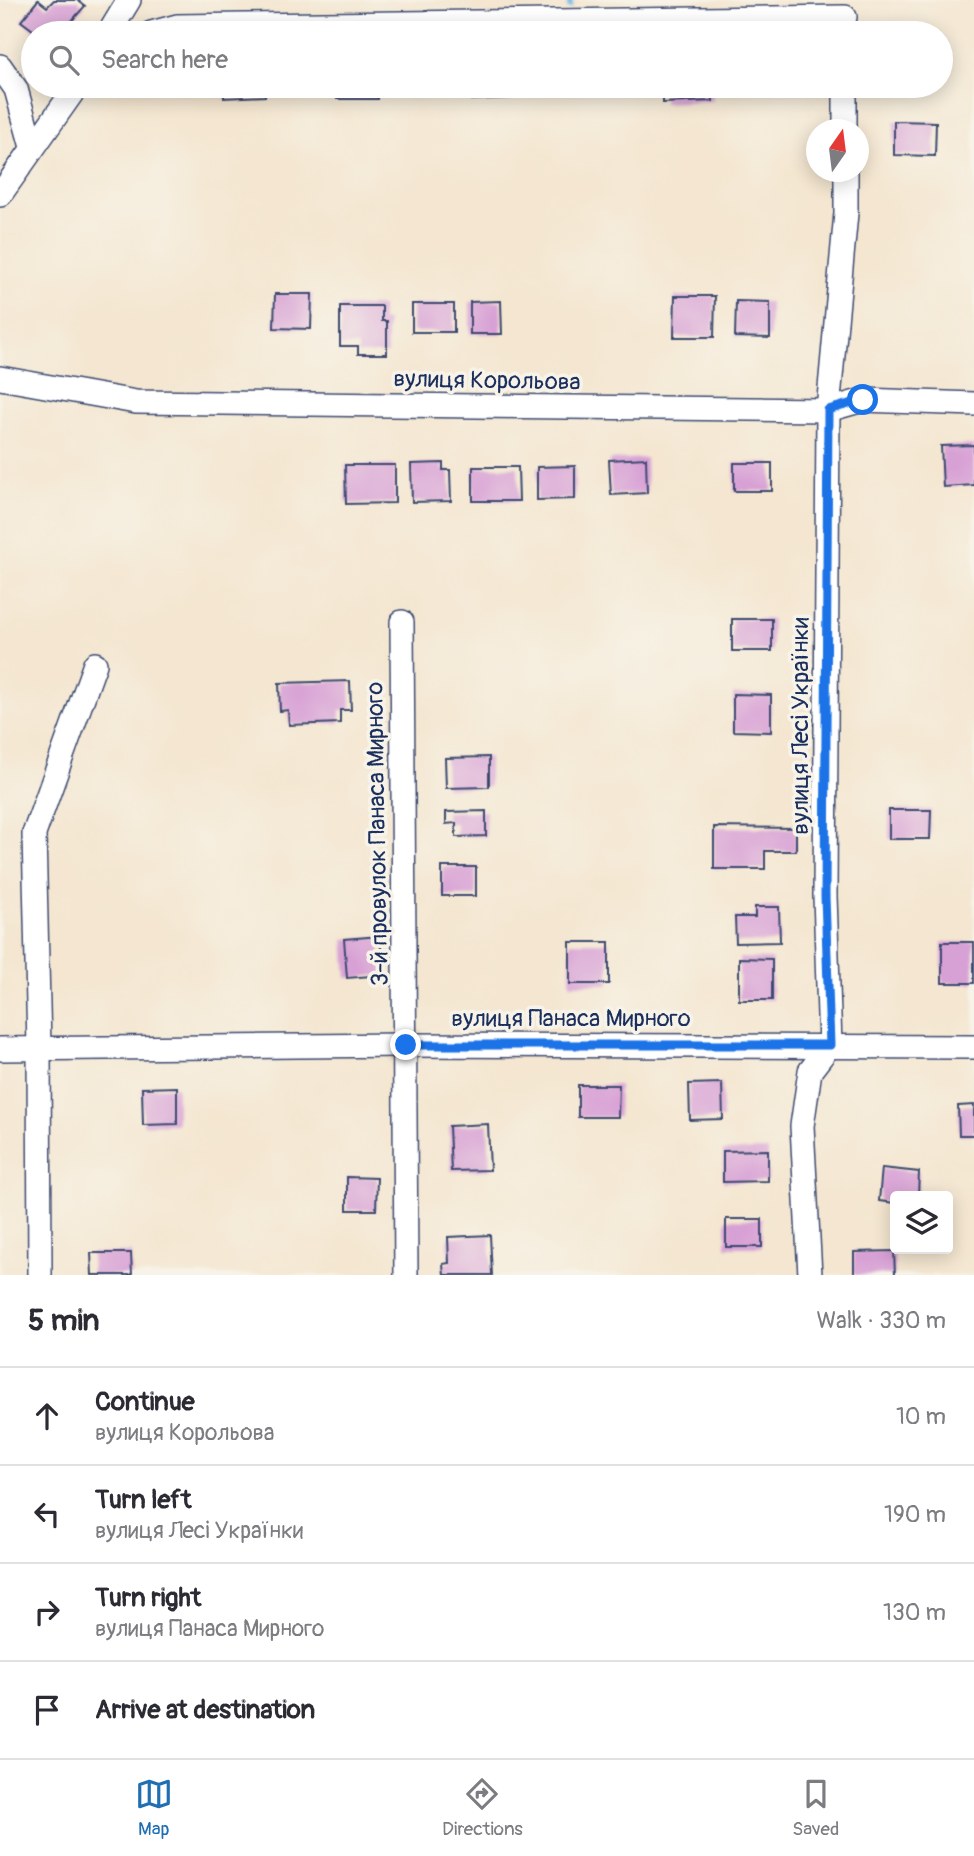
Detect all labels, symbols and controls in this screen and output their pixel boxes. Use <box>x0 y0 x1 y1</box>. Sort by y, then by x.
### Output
search box <box>21 21 953 98</box>
icon: search <box>45 41 83 79</box>
text: Search here <box>101 44 228 76</box>
north arrow <box>806 119 869 182</box>
street label: вулиця Корольова <box>393 364 581 397</box>
route start <box>847 384 878 415</box>
street label: вулиця Лесі Українки <box>786 617 815 835</box>
street label: 3-й провулок Панаса Мирного <box>360 681 395 986</box>
street label: вулиця Панаса Мирного <box>451 1004 691 1033</box>
route end <box>390 1029 421 1060</box>
map controls <box>890 1191 953 1254</box>
button: layers <box>890 1191 953 1254</box>
text: 5 min <box>28 1302 99 1339</box>
text: Walk · 330 m <box>816 1306 946 1335</box>
text: Continue <box>95 1386 195 1418</box>
icon: ahead <box>28 1397 66 1435</box>
text: 10 m <box>896 1402 946 1431</box>
text: вулиця Корольова <box>95 1418 275 1447</box>
text: Turn left <box>95 1484 191 1516</box>
icon: left <box>28 1495 66 1533</box>
text: 190 m <box>884 1500 946 1529</box>
text: вулиця Лесі Українки <box>95 1516 303 1545</box>
text: Turn right <box>95 1582 201 1614</box>
icon: right <box>28 1593 66 1631</box>
text: 130 m <box>883 1598 946 1627</box>
text: вулиця Панаса Мирного <box>95 1614 324 1643</box>
icon: arrive <box>28 1691 66 1729</box>
text: Arrive at destination <box>95 1694 315 1726</box>
tab: Map <box>135 1775 173 1841</box>
tab: Directions <box>442 1775 523 1841</box>
tab: Saved <box>792 1775 839 1841</box>

